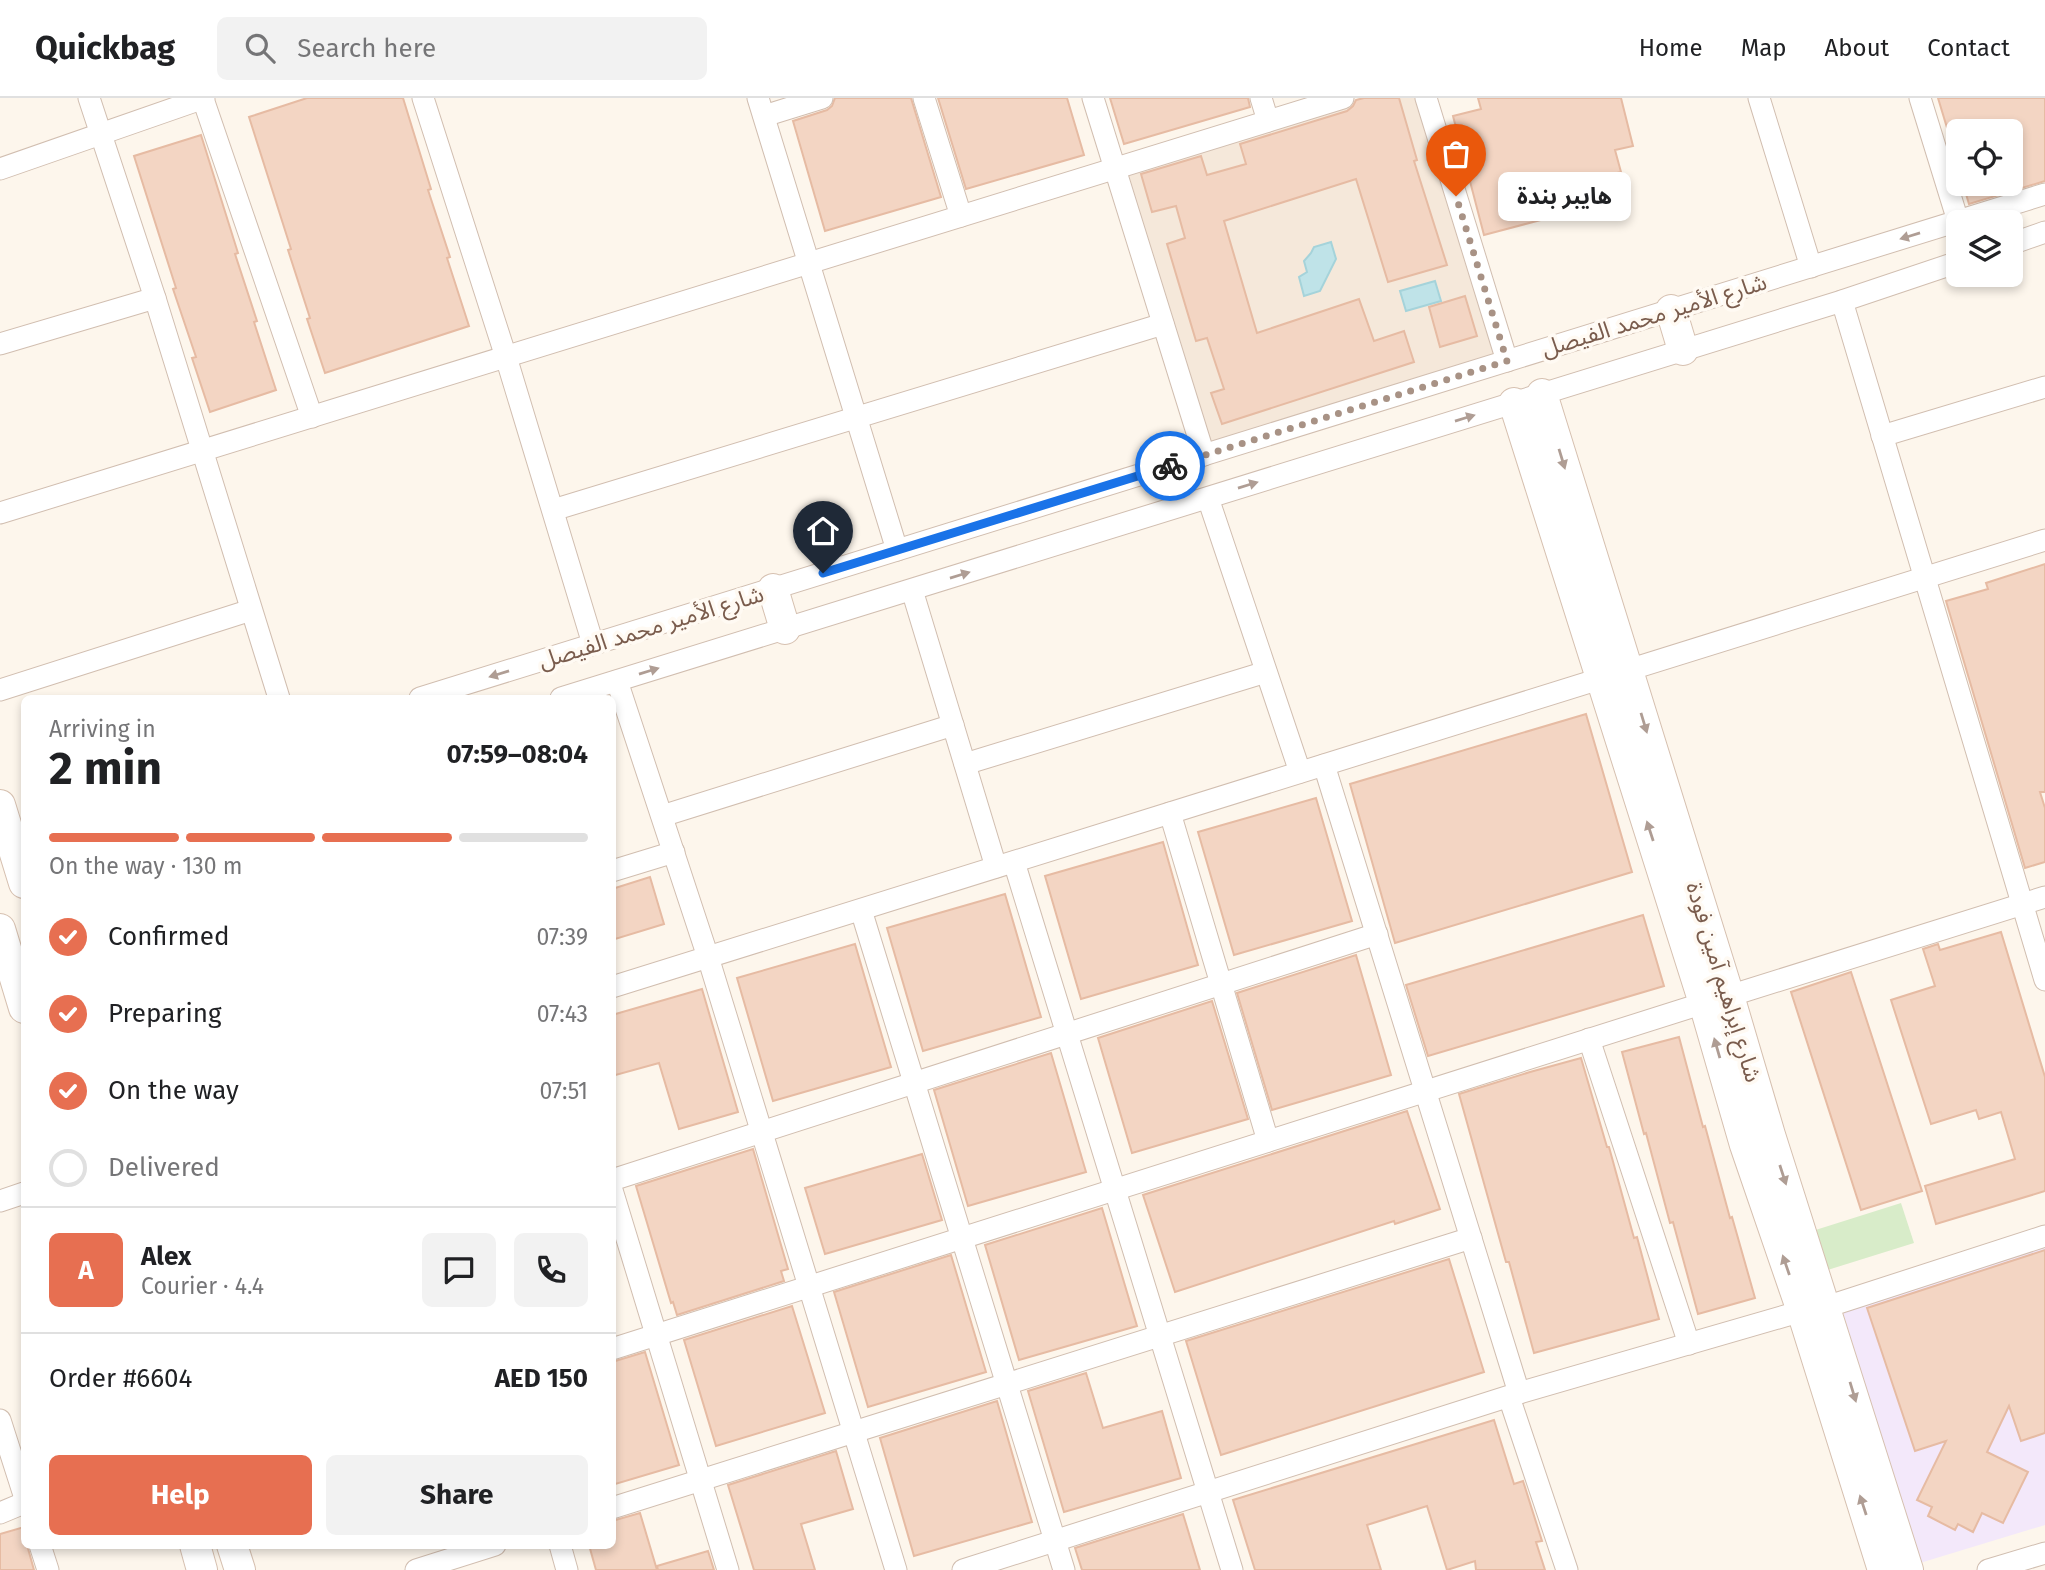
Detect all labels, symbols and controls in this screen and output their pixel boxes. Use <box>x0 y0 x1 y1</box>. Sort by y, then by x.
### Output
search box <box>217 17 707 80</box>
text: Quickbag <box>35 28 175 68</box>
icon: search <box>241 29 279 67</box>
text: Search here <box>297 33 436 64</box>
text: Home <box>1639 34 1703 62</box>
text: Map <box>1741 34 1787 62</box>
text: About <box>1825 34 1889 62</box>
text: Contact <box>1927 34 2010 62</box>
map controls <box>1946 119 2023 287</box>
button: locate <box>1946 119 2023 196</box>
pin <box>1426 124 1486 196</box>
icon: bag <box>1437 135 1475 173</box>
callout: هايبر بندة <box>1498 172 1631 220</box>
text: هايبر بندة <box>1517 182 1612 210</box>
button: layers <box>1946 210 2023 287</box>
one-way arrow <box>1899 231 1920 242</box>
street label: شارع الأمير محمد الفيصل <box>1538 267 1771 365</box>
one-way arrow <box>1455 412 1476 423</box>
courier <box>1135 431 1205 501</box>
icon: bike <box>1151 447 1189 485</box>
one-way arrow <box>1557 449 1568 470</box>
one-way arrow <box>1237 480 1258 490</box>
pin <box>793 501 853 573</box>
icon: home <box>804 512 842 550</box>
one-way arrow <box>950 569 971 580</box>
street label: شارع الأمير محمد الفيصل <box>535 579 768 677</box>
one-way arrow <box>639 665 660 675</box>
one-way arrow <box>488 669 509 679</box>
one-way arrow <box>1639 713 1650 734</box>
text: Arriving in <box>49 715 156 743</box>
text: 07:59–08:04 <box>447 739 588 770</box>
text: 2 min <box>49 741 162 796</box>
one-way arrow <box>1644 820 1654 841</box>
text: On the way · 130 m <box>49 852 242 880</box>
street label: شارع إبراهيم آمين فودة <box>1677 879 1768 1086</box>
icon: check <box>49 918 87 956</box>
text: Confirmed <box>108 921 229 952</box>
text: 07:39 <box>536 923 588 951</box>
icon: check <box>49 995 87 1033</box>
text: Preparing <box>108 998 221 1029</box>
text: 07:43 <box>537 1000 588 1028</box>
one-way arrow <box>1712 1037 1722 1058</box>
icon: check <box>49 1072 87 1110</box>
text: On the way <box>108 1075 239 1106</box>
text: 07:51 <box>539 1077 588 1105</box>
text: Delivered <box>108 1152 220 1183</box>
one-way arrow <box>1779 1165 1789 1186</box>
button: chat <box>422 1233 496 1307</box>
button: phone <box>514 1233 588 1307</box>
text: Alex <box>141 1241 191 1272</box>
one-way arrow <box>1780 1254 1791 1275</box>
text: A <box>78 1255 94 1286</box>
text: Courier · 4.4 <box>141 1272 264 1300</box>
text: Order #6604 <box>49 1363 192 1394</box>
text: AED 150 <box>495 1363 588 1394</box>
one-way arrow <box>1848 1381 1858 1402</box>
button: Help <box>49 1455 312 1535</box>
button: Share <box>326 1455 588 1535</box>
one-way arrow <box>1857 1494 1867 1515</box>

